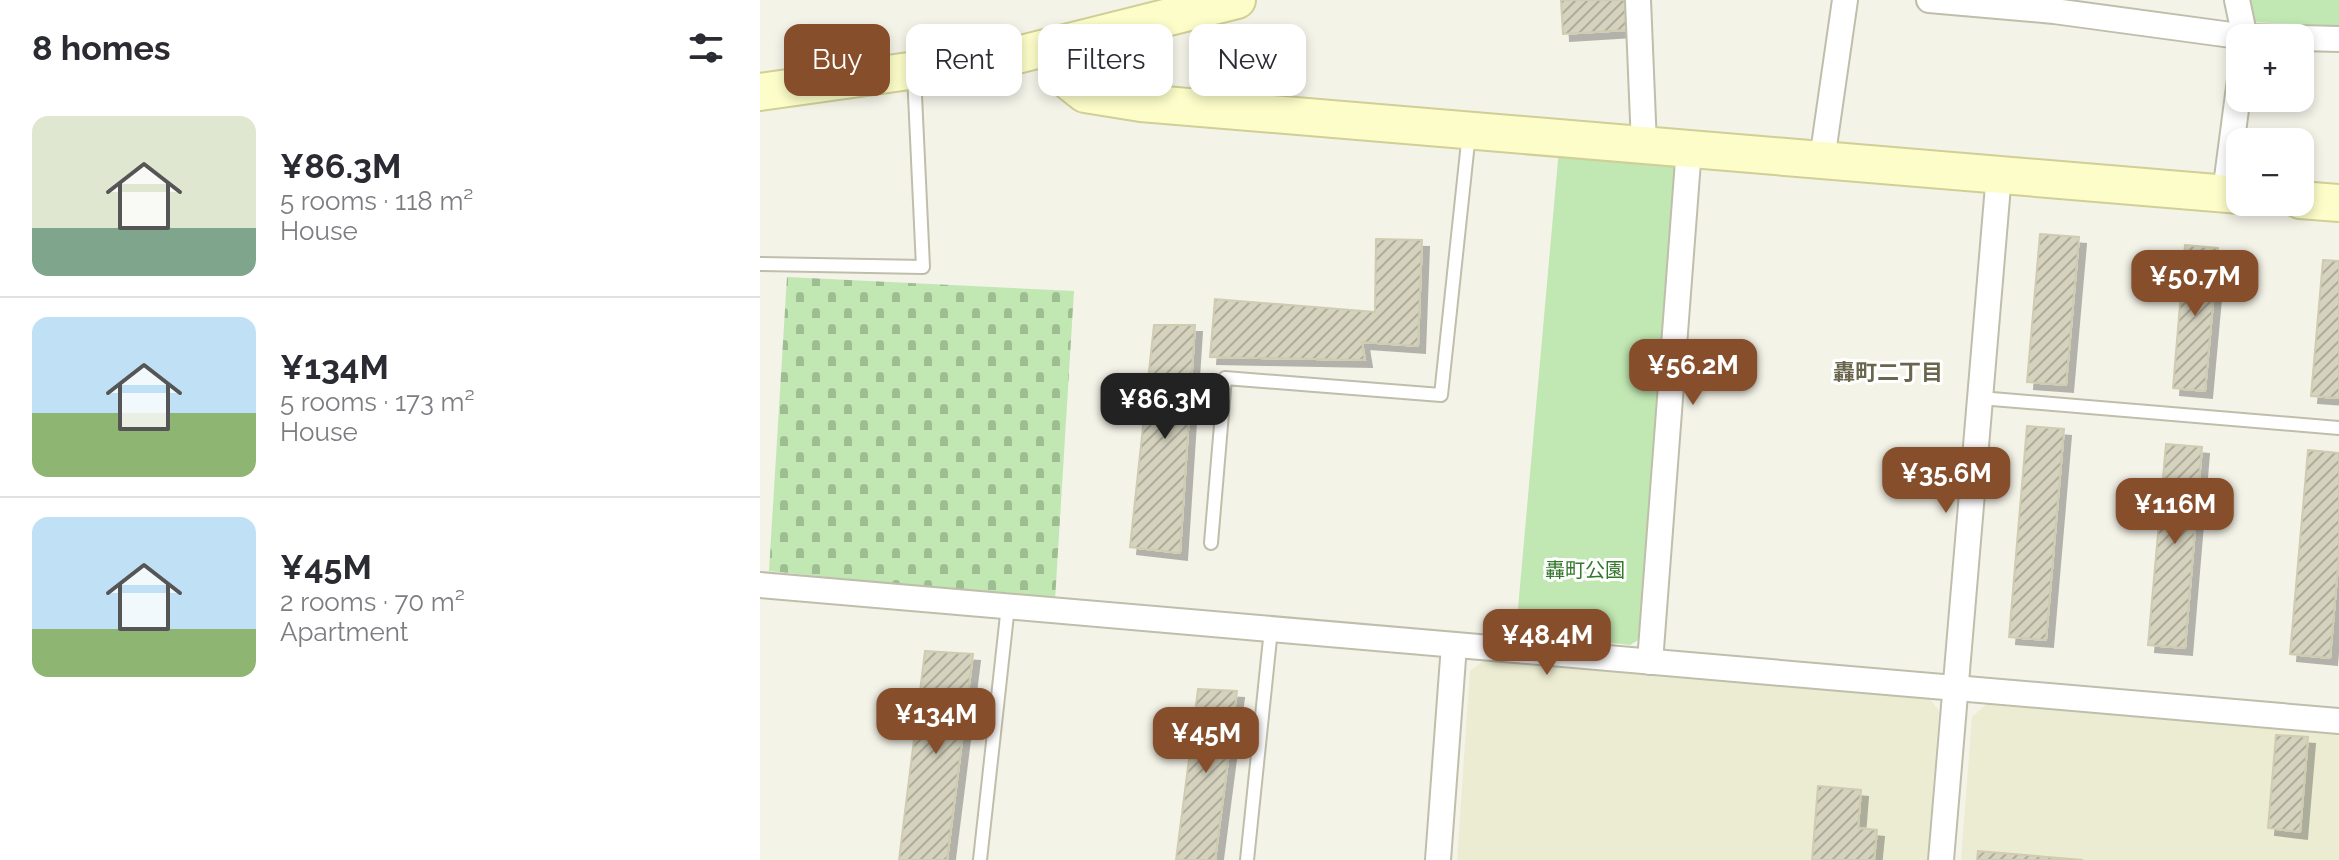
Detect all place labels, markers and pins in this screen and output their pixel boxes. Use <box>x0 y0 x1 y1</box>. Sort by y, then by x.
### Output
pin: ¥50.7M <box>2130 250 2260 318</box>
pin: ¥56.2M <box>1628 339 1758 407</box>
pin: ¥86.3M <box>1100 373 1230 441</box>
pin: ¥35.6M <box>1881 447 2011 515</box>
pin: ¥116M <box>2119 478 2231 546</box>
pin: ¥48.4M <box>1482 609 1612 677</box>
pin: ¥134M <box>880 688 992 756</box>
pin: ¥45M <box>1159 707 1253 775</box>

